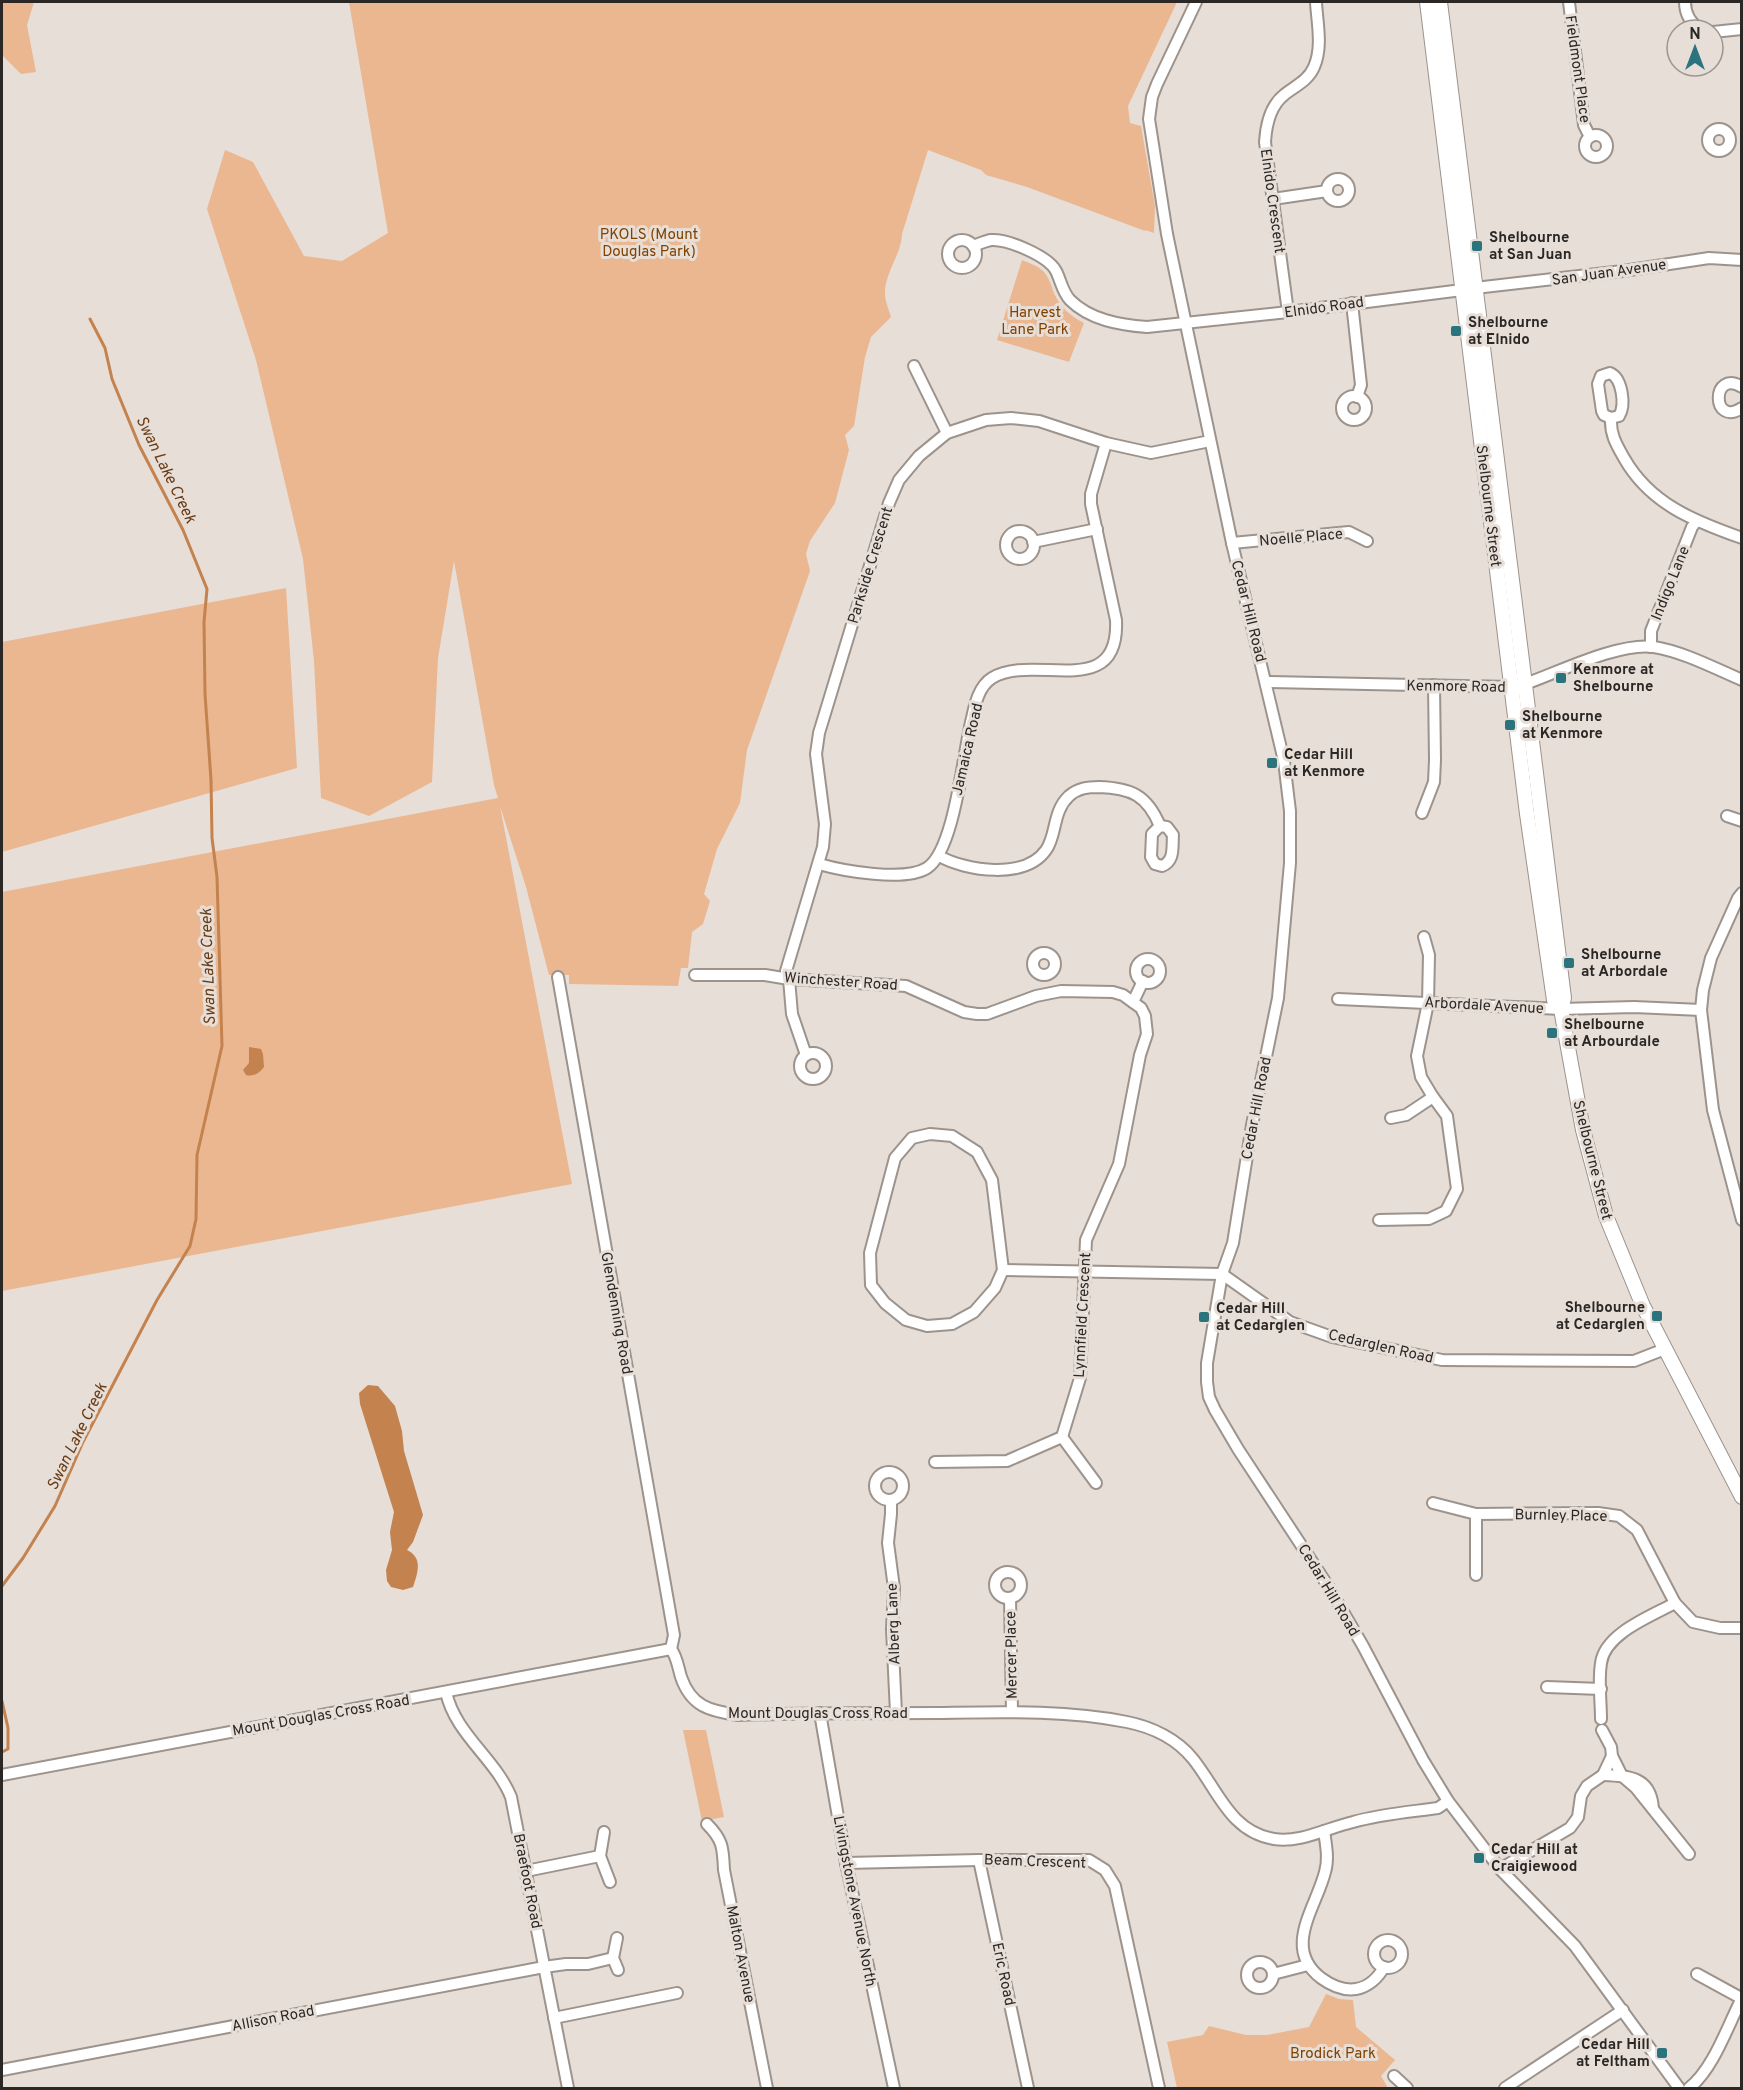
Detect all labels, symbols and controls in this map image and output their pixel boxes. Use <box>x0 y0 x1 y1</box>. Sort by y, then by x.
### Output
street label: Fieldmont Place <box>1560 14 1593 124</box>
north arrow <box>1665 18 1725 78</box>
text: N <box>1689 25 1701 45</box>
street label: Elnido Crescent <box>1255 148 1288 255</box>
park label: PKOLS (Mount Douglas Park) <box>600 226 698 262</box>
place label: Shelbourne at San Juan <box>1489 229 1572 265</box>
marker: Shelbourne at San Juan <box>1470 239 1484 253</box>
street label: San Juan Avenue <box>1551 256 1668 291</box>
street label: Elnido Road <box>1283 293 1365 323</box>
park label: Harvest Lane Park <box>1001 304 1069 340</box>
place label: Shelbourne at Elnido <box>1468 314 1548 350</box>
marker: Shelbourne at Elnido <box>1449 324 1463 338</box>
water label: Swan Lake Creek <box>131 413 200 528</box>
street label: Shelbourne Street <box>1471 444 1504 568</box>
street label: Parkside Crescent <box>845 505 898 626</box>
street label: Noelle Place <box>1258 525 1344 552</box>
street label: Indigo Lane <box>1648 544 1695 624</box>
street label: Cedar Hill Road <box>1226 558 1269 664</box>
place label: Kenmore at Shelbourne <box>1573 661 1654 697</box>
marker: Kenmore at Shelbourne <box>1554 671 1568 685</box>
street label: Kenmore Road <box>1406 677 1506 698</box>
street label: Jamaica Road <box>949 701 988 797</box>
place label: Shelbourne at Kenmore <box>1522 708 1603 744</box>
marker: Shelbourne at Kenmore <box>1503 718 1517 732</box>
place label: Cedar Hill at Kenmore <box>1284 746 1365 782</box>
marker: Cedar Hill at Kenmore <box>1265 756 1279 770</box>
water label: Swan Lake Creek <box>197 907 221 1026</box>
place label: Shelbourne at Arbordale <box>1581 946 1668 982</box>
marker: Shelbourne at Arbordale <box>1562 956 1576 970</box>
street label: Winchester Road <box>783 969 898 996</box>
street label: Arbordale Avenue <box>1424 994 1544 1019</box>
place label: Shelbourne at Arbourdale <box>1564 1016 1660 1052</box>
marker: Shelbourne at Arbourdale <box>1545 1026 1559 1040</box>
street label: Cedar Hill Road <box>1238 1055 1277 1161</box>
street label: Shelbourne Street <box>1567 1099 1616 1222</box>
street label: Glendenning Road <box>595 1251 636 1376</box>
street label: Lynnfield Crescent <box>1071 1252 1096 1378</box>
place label: Shelbourne at Cedarglen <box>1556 1299 1645 1335</box>
place label: Cedar Hill at Cedarglen <box>1216 1300 1305 1336</box>
marker: Shelbourne at Cedarglen <box>1650 1309 1664 1323</box>
marker: Cedar Hill at Cedarglen <box>1197 1310 1211 1324</box>
street label: Cedarglen Road <box>1326 1326 1435 1369</box>
water label: Swan Lake Creek <box>43 1379 113 1494</box>
street label: Burnley Place <box>1514 1506 1608 1527</box>
street label: Cedar Hill Road <box>1293 1541 1363 1640</box>
street label: Alberg Lane <box>884 1583 905 1665</box>
street label: Mercer Place <box>1002 1611 1023 1699</box>
street label: Mount Douglas Cross Road <box>231 1692 411 1741</box>
street label: Mount Douglas Cross Road <box>728 1705 908 1724</box>
street label: Livingstone Avenue North <box>828 1814 879 1988</box>
street label: Braefoot Road <box>508 1832 545 1931</box>
place label: Cedar Hill at Craigiewood <box>1491 1841 1578 1877</box>
street label: Beam Crescent <box>984 1851 1086 1874</box>
marker: Cedar Hill at Craigiewood <box>1472 1851 1486 1865</box>
street label: Malton Avenue <box>721 1904 758 2005</box>
street label: Eric Road <box>987 1941 1019 2008</box>
street label: Allison Road <box>230 2002 316 2037</box>
place label: Cedar Hill at Feltham <box>1576 2036 1650 2072</box>
park label: Brodick Park <box>1290 2045 1376 2064</box>
marker: Cedar Hill at Feltham <box>1655 2046 1669 2060</box>

